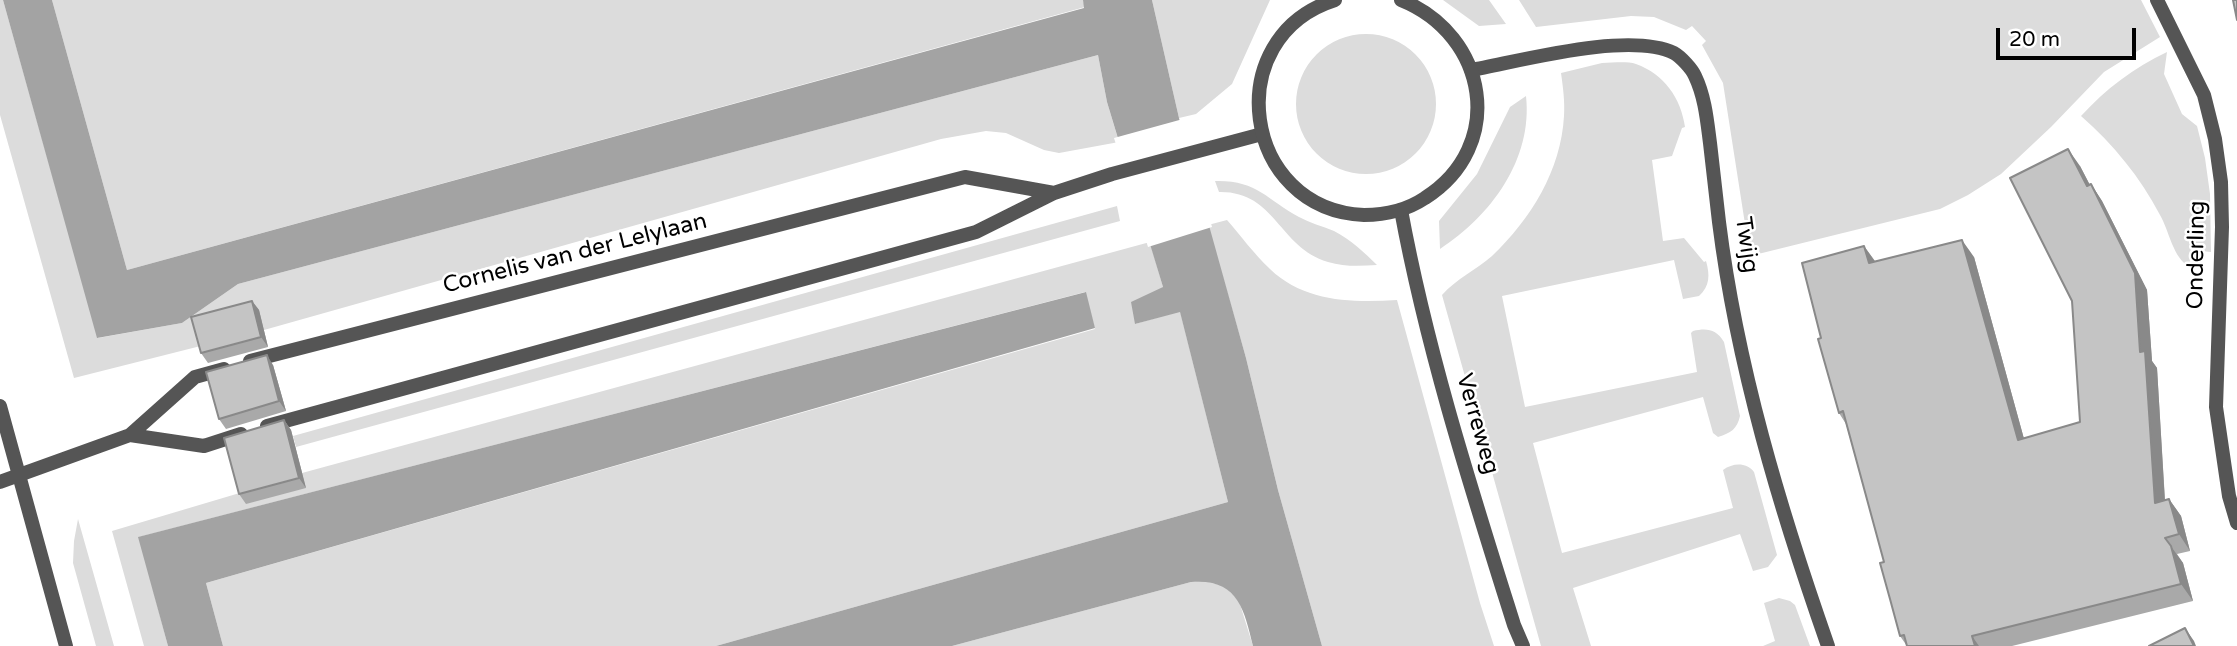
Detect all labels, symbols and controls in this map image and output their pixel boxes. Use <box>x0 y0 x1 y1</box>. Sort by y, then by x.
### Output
scale bar <box>1999 14 2139 58</box>
text: 20 m <box>2009 27 2060 52</box>
street label: Onderling <box>2182 200 2212 310</box>
street label: Cornelis van der Lelylaan <box>440 208 710 300</box>
street label: Twijg <box>1728 215 1764 275</box>
street label: Verreweg <box>1449 370 1505 478</box>

